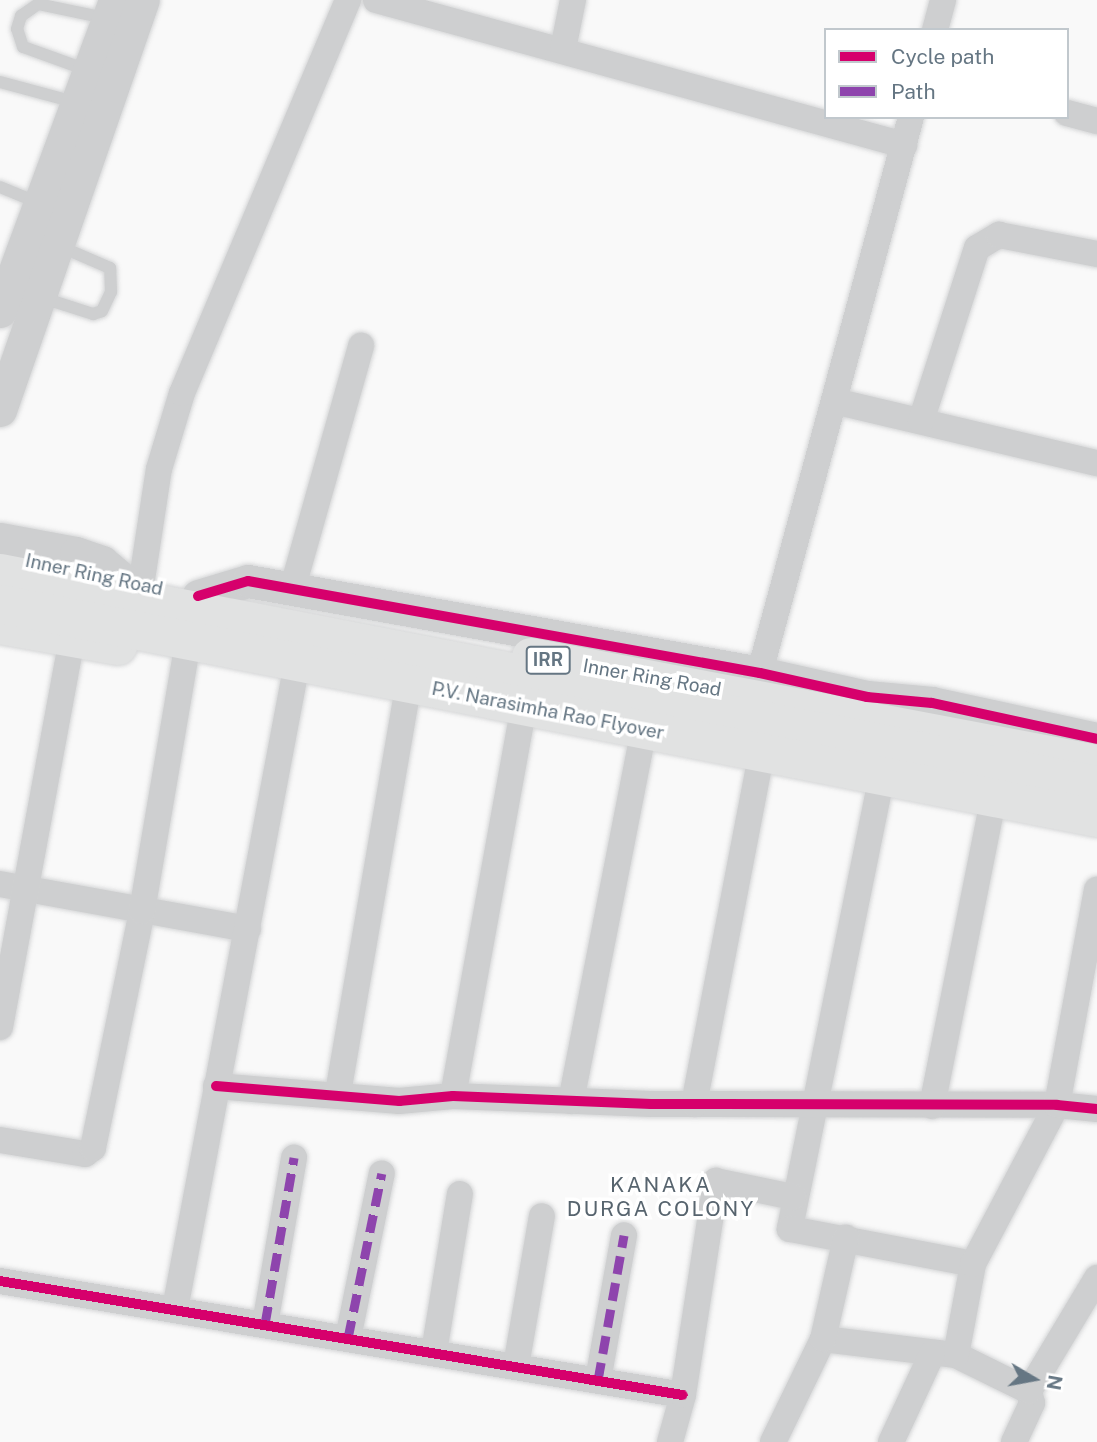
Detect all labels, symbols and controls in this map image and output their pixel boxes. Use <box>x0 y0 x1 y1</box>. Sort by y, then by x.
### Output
legend <box>824 28 1069 119</box>
text: Cycle path <box>891 44 994 69</box>
text: Path <box>891 79 936 104</box>
street label: Inner Ring Road <box>23 549 165 601</box>
road number: IRR <box>525 646 571 674</box>
street label: Inner Ring Road <box>581 655 723 701</box>
street label: P.V. Narasimha Rao Flyover <box>430 677 666 745</box>
district label: KANAKA DURGA COLONY <box>568 1172 754 1222</box>
north arrow <box>999 1344 1069 1414</box>
text: N <box>1043 1373 1067 1392</box>

